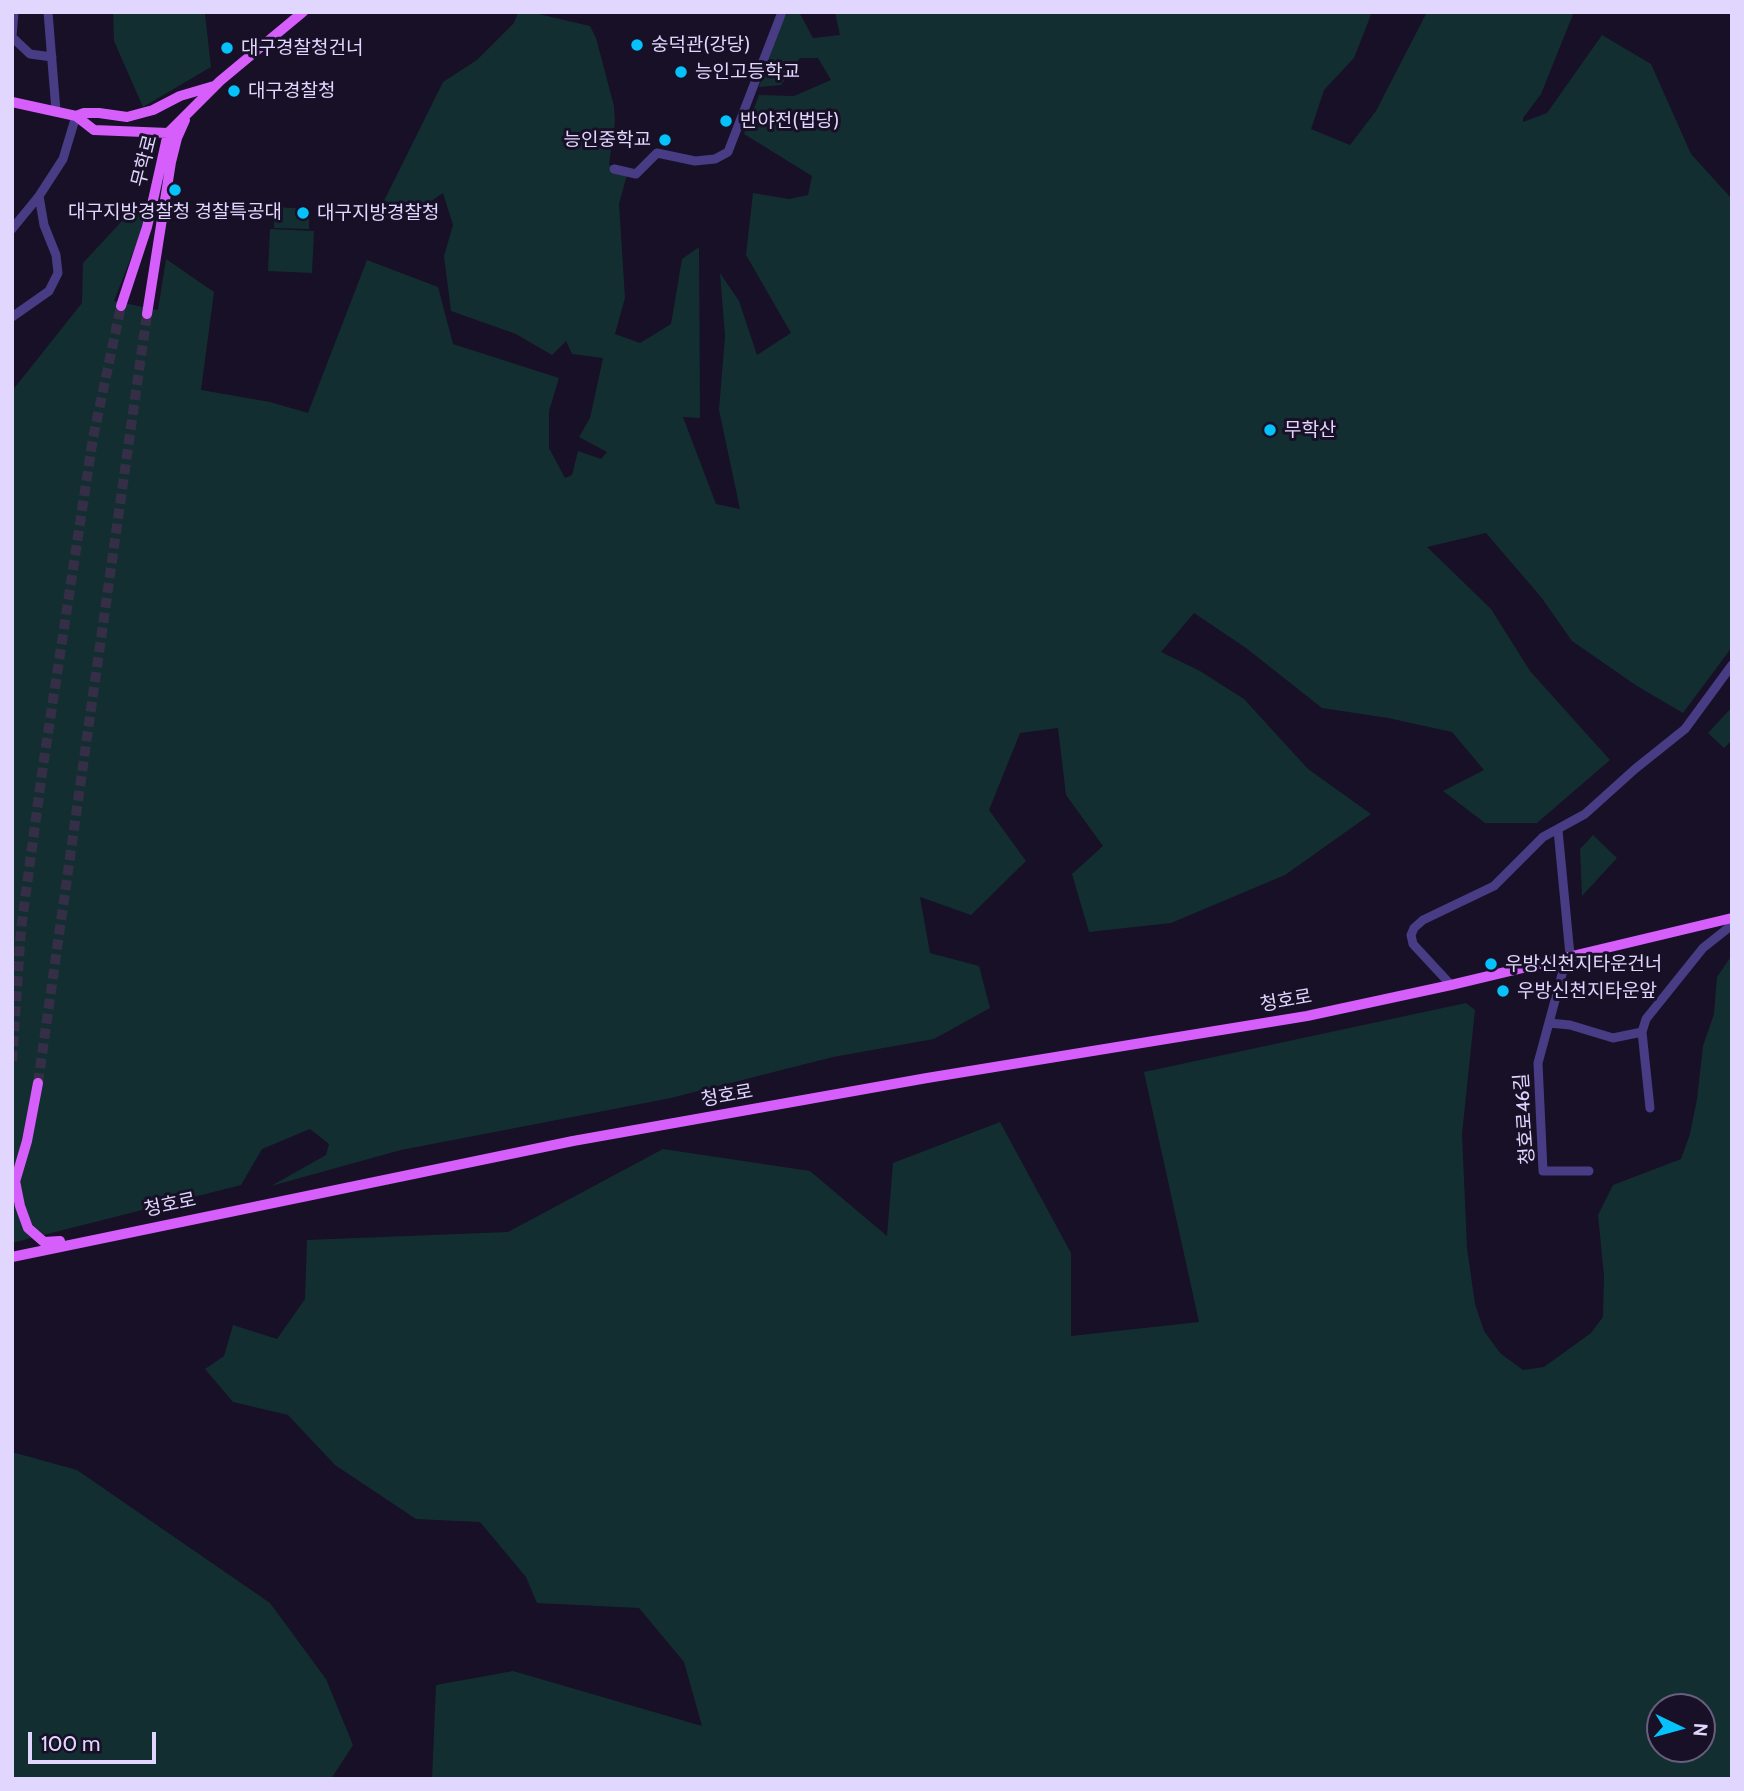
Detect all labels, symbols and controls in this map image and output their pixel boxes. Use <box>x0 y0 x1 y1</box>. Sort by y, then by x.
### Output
place label: 숭덕관(강당) <box>651 34 750 56</box>
place label: 대구경찰청건너 <box>241 37 363 59</box>
marker: 숭덕관(강당) <box>629 37 645 53</box>
marker: 대구경찰청건너 <box>219 40 235 56</box>
place label: 능인고등학교 <box>695 61 800 83</box>
marker: 능인고등학교 <box>673 64 689 80</box>
place label: 대구경찰청 <box>248 80 335 102</box>
marker: 대구경찰청 <box>226 83 242 99</box>
place label: 반야전(법당) <box>740 110 839 132</box>
marker: 반야전(법당) <box>718 113 734 129</box>
place label: 능인중학교 <box>564 129 651 151</box>
marker: 능인중학교 <box>657 132 673 148</box>
street label: 무학로 <box>128 133 162 189</box>
marker: 대구지방경찰청 경찰특공대 <box>167 182 183 198</box>
place label: 대구지방경찰청 경찰특공대 <box>68 201 282 223</box>
place label: 대구지방경찰청 <box>317 202 439 224</box>
marker: 대구지방경찰청 <box>295 205 311 221</box>
place label: 무학산 <box>1284 419 1336 441</box>
marker: 무학산 <box>1262 422 1278 438</box>
place label: 우방신천지타운건너 <box>1505 953 1662 975</box>
marker: 우방신천지타운건너 <box>1483 956 1499 972</box>
place label: 우방신천지타운앞 <box>1517 980 1657 1002</box>
marker: 우방신천지타운앞 <box>1495 983 1511 999</box>
street label: 청호로 <box>1258 985 1314 1017</box>
street label: 청호로46길 <box>1510 1072 1540 1166</box>
street label: 청호로 <box>699 1080 755 1112</box>
street label: 청호로 <box>142 1188 198 1222</box>
north arrow <box>1646 1693 1716 1763</box>
scale bar <box>32 1718 159 1762</box>
text: N <box>1688 1722 1712 1737</box>
text: 100 m <box>41 1731 100 1756</box>

